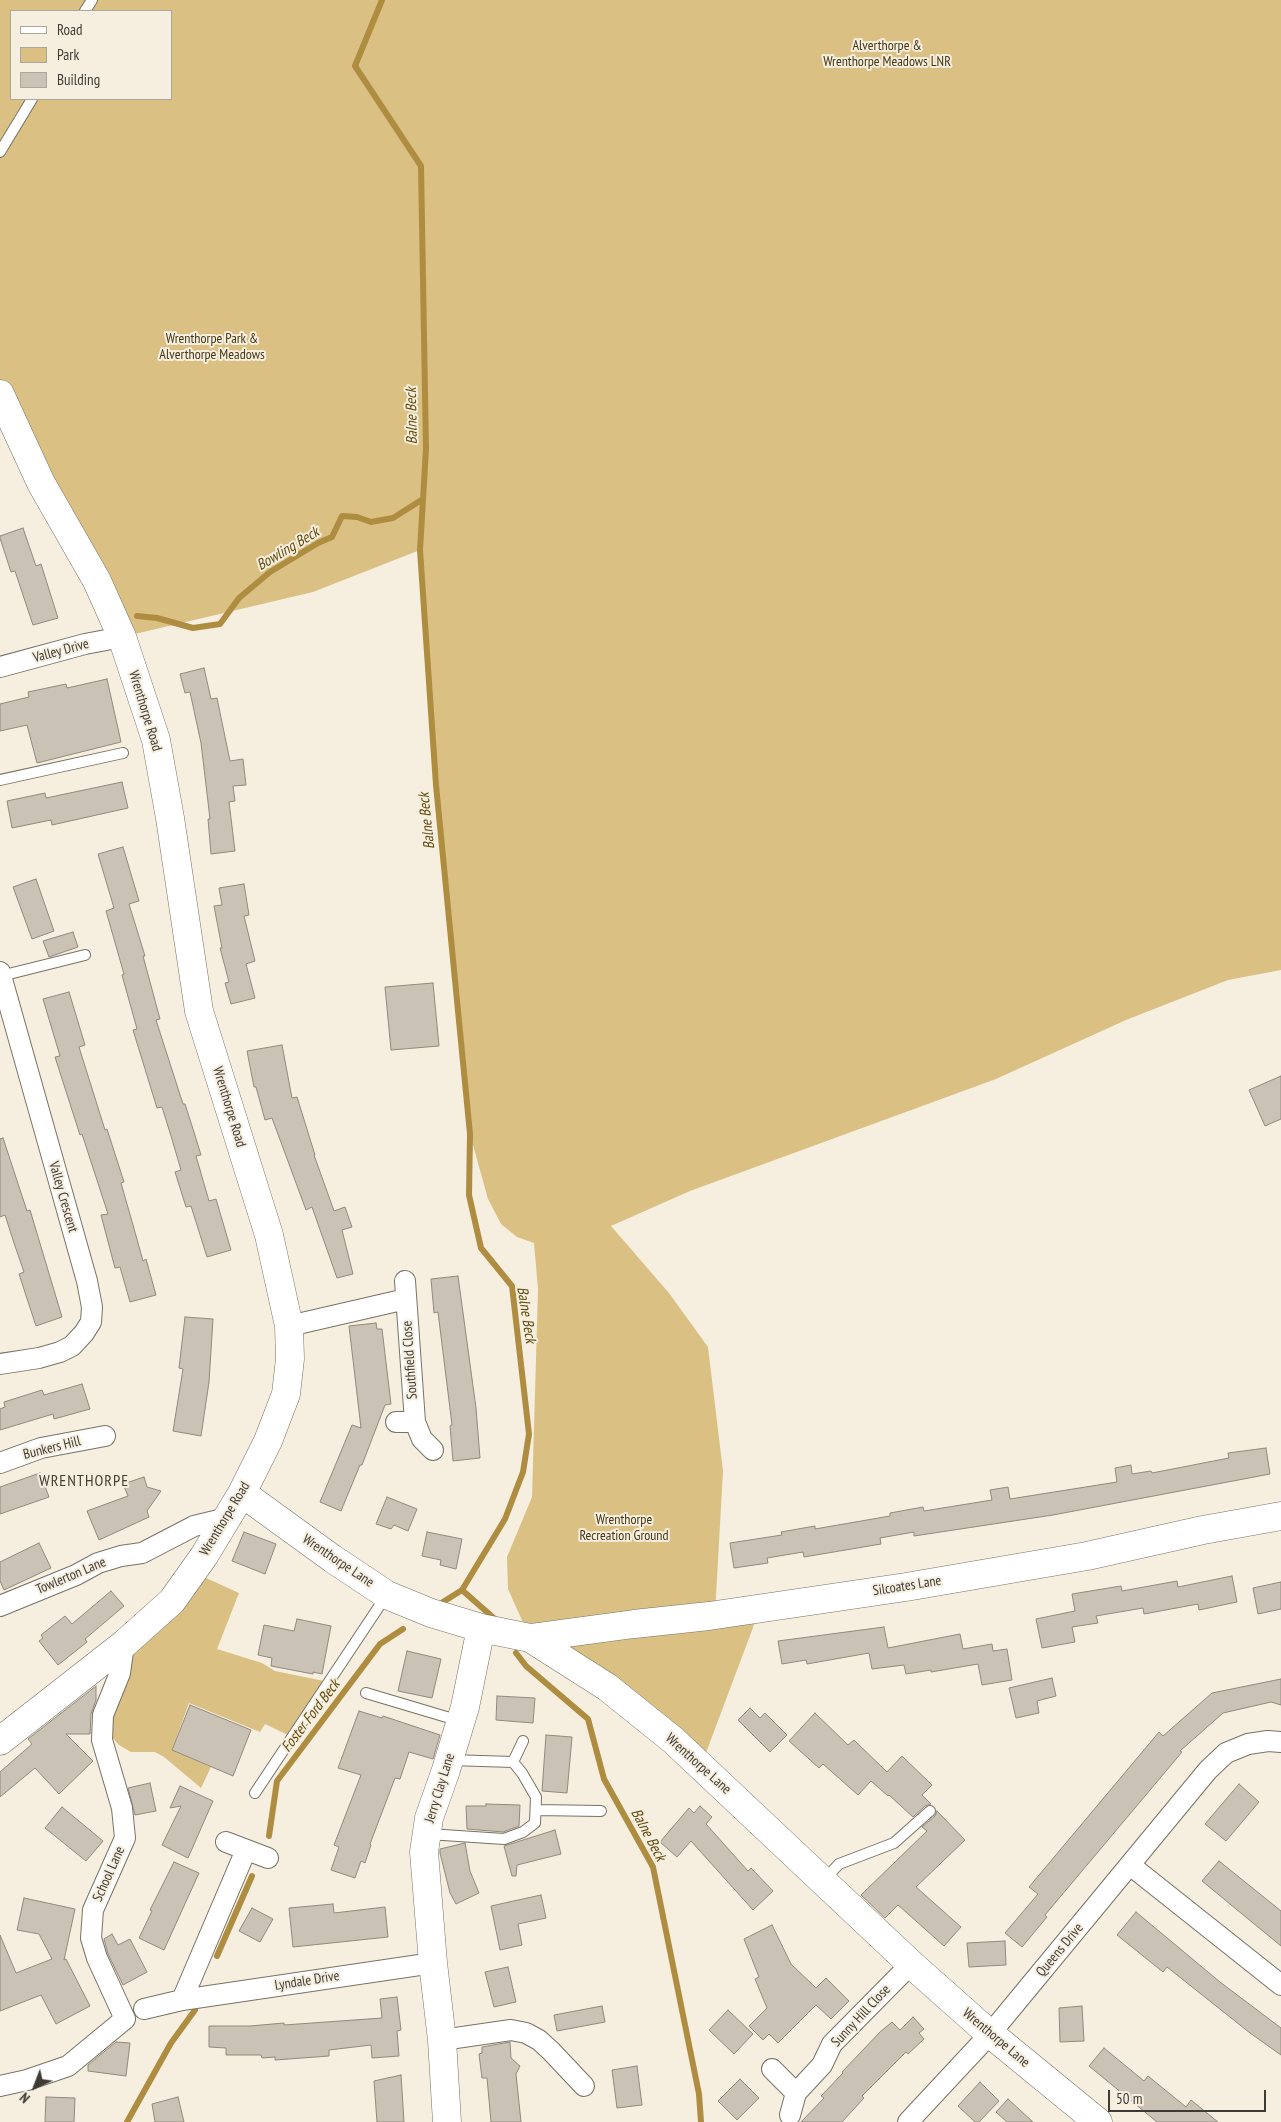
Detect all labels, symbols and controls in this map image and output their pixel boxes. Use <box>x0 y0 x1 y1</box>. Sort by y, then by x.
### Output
legend <box>10 10 172 100</box>
text: Road <box>57 20 83 39</box>
park label: Alverthorpe & Wrenthorpe Meadows LNR <box>823 38 951 70</box>
text: Park <box>57 45 79 64</box>
text: Building <box>57 70 100 89</box>
park label: Wrenthorpe Park & Alverthorpe Meadows <box>159 331 265 364</box>
water label: Balne Beck <box>403 387 421 445</box>
water label: Bowling Beck <box>254 523 322 575</box>
street label: Valley Drive <box>31 635 91 667</box>
street label: Wrenthorpe Road <box>125 669 165 753</box>
water label: Balne Beck <box>415 792 439 850</box>
street label: Wrenthorpe Road <box>209 1065 249 1149</box>
street label: Valley Crescent <box>45 1160 81 1234</box>
water label: Balne Beck <box>513 1286 539 1344</box>
street label: Southfield Close <box>399 1320 421 1400</box>
street label: Bunkers Hill <box>22 1433 82 1463</box>
district label: WRENTHORPE <box>38 1471 130 1491</box>
street label: Wrenthorpe Road <box>196 1479 254 1559</box>
park label: Wrenthorpe Recreation Ground <box>579 1512 669 1544</box>
street label: Wrenthorpe Lane <box>299 1531 377 1591</box>
street label: Towlerton Lane <box>34 1554 108 1598</box>
street label: Silcoates Lane <box>872 1572 942 1600</box>
water label: Foster Ford Beck <box>278 1676 344 1756</box>
street label: Wrenthorpe Lane <box>662 1730 734 1798</box>
street label: Jerry Clay Lane <box>421 1751 459 1825</box>
water label: Balne Beck <box>627 1806 669 1864</box>
street label: School Lane <box>89 1844 129 1904</box>
street label: Queens Drive <box>1033 1920 1087 1980</box>
street label: Lyndale Drive <box>273 1968 341 1994</box>
street label: Sunny Hill Close <box>828 1981 894 2051</box>
street label: Wrenthorpe Lane <box>959 2005 1033 2071</box>
north arrow <box>10 2062 60 2112</box>
scale bar <box>1111 2080 1268 2112</box>
text: N <box>16 2089 34 2107</box>
text: 50 m <box>1116 2089 1142 2108</box>

